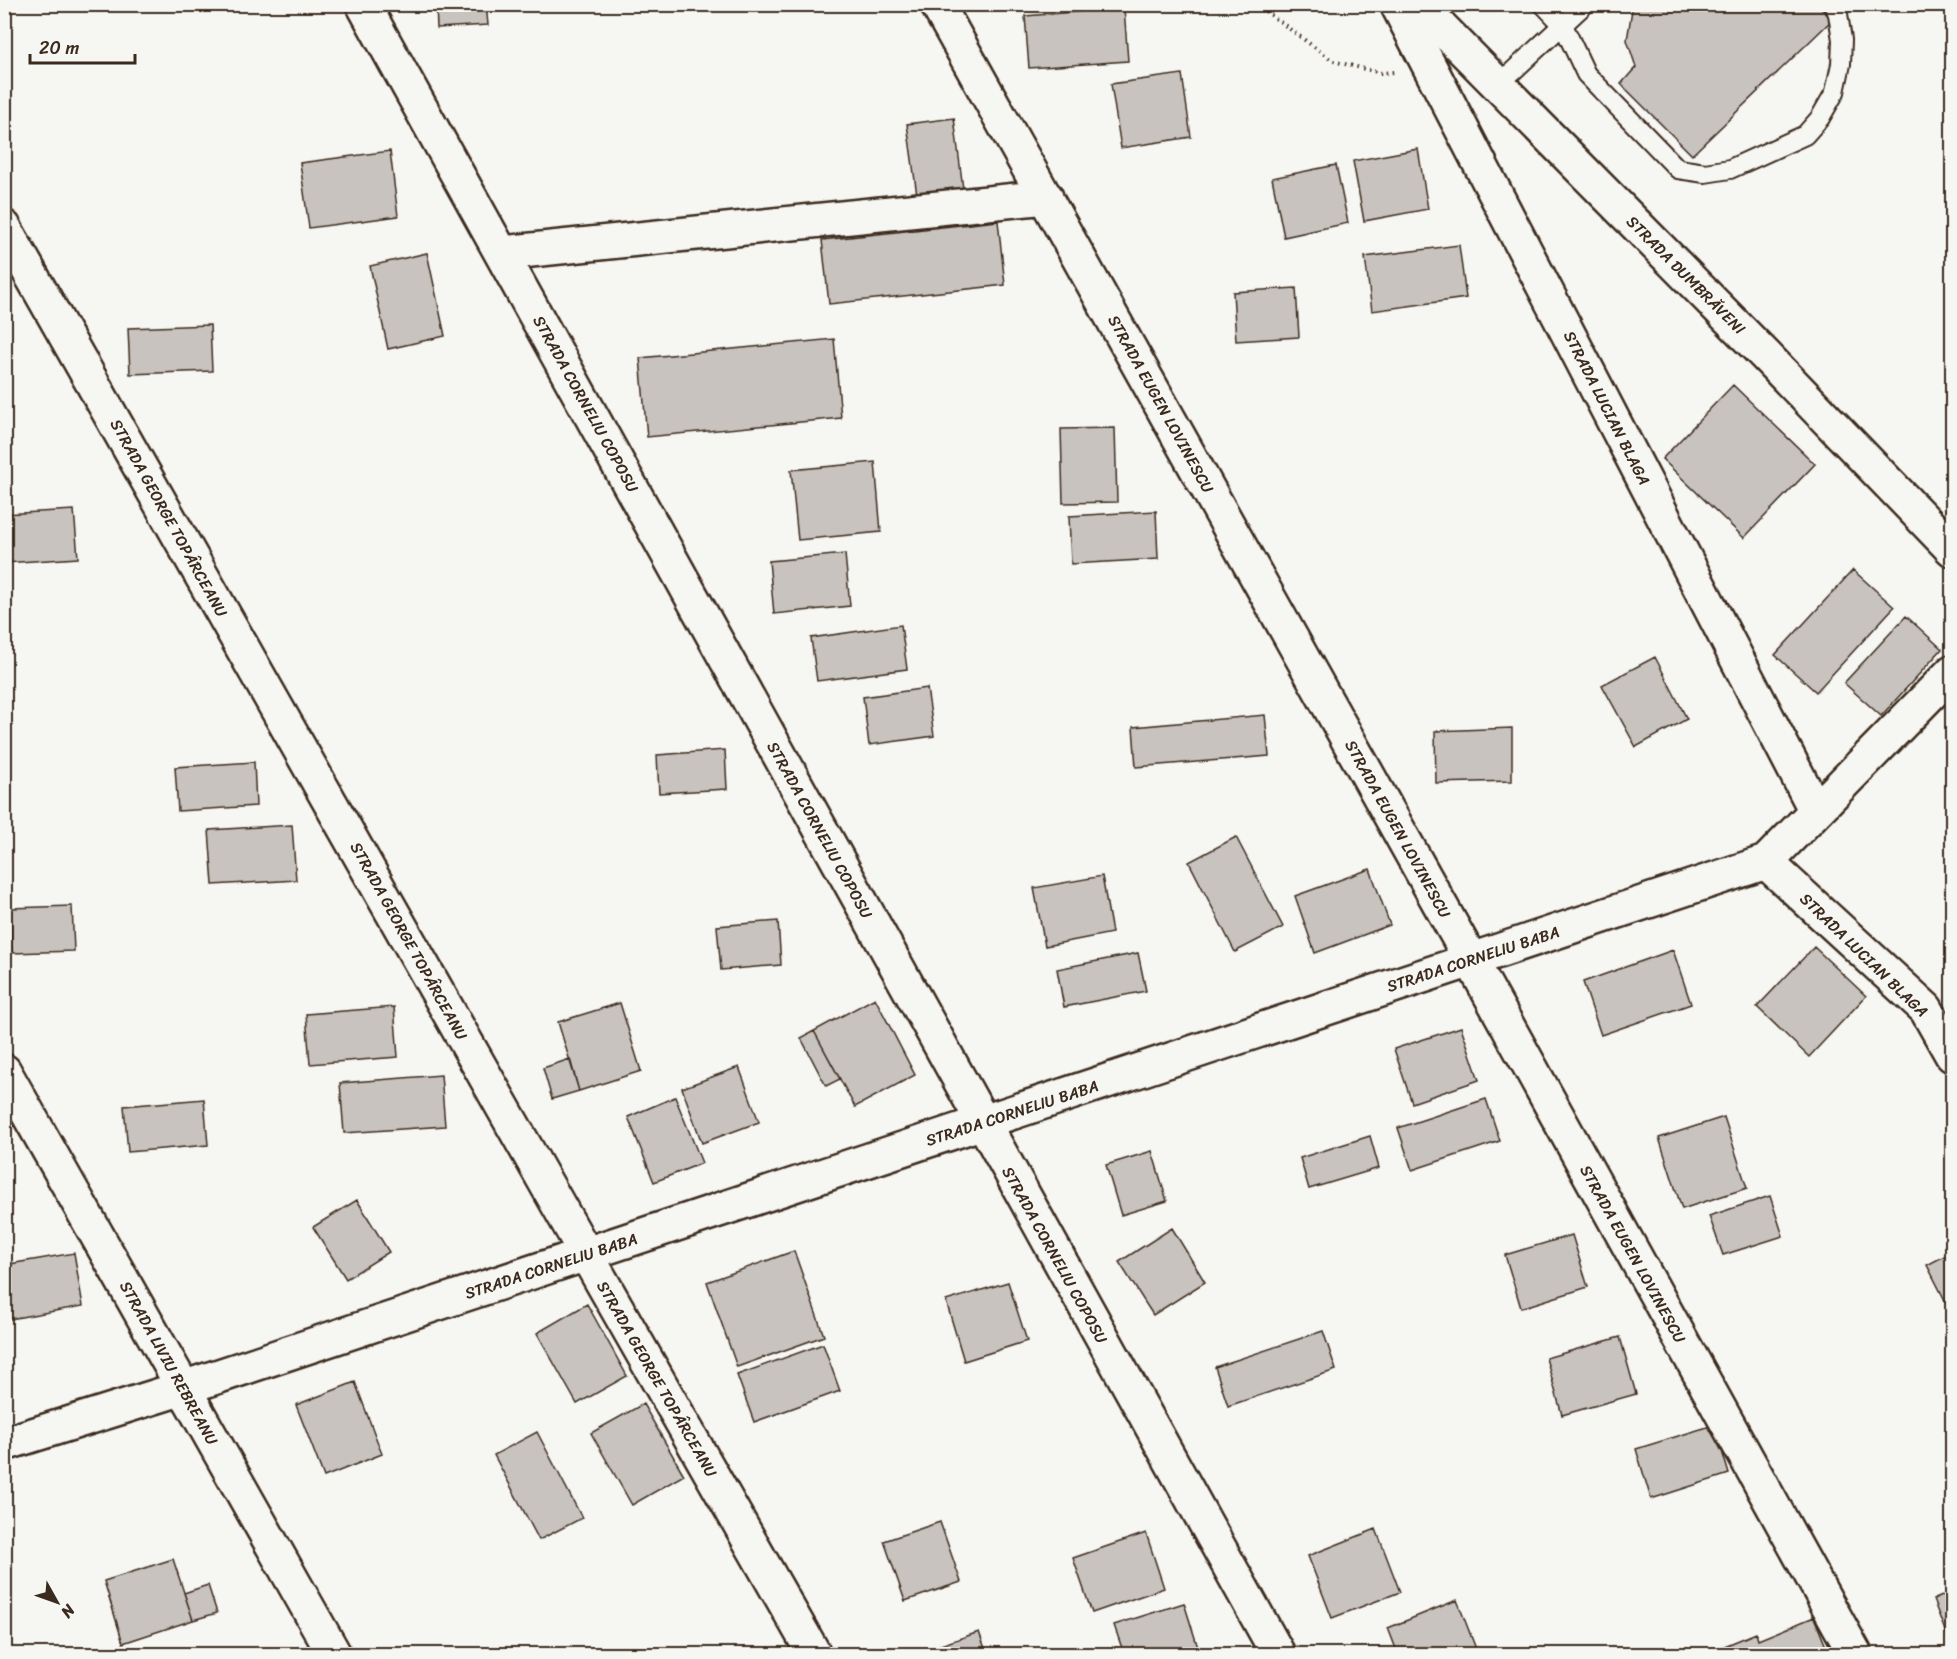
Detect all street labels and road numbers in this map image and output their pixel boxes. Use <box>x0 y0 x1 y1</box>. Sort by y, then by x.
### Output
street label: STRADA DUMBRĂVENI <box>1619 208 1753 342</box>
street label: STRADA EUGEN LOVINESCU <box>1100 309 1222 499</box>
street label: STRADA CORNELIU COPOSU <box>525 310 647 498</box>
street label: STRADA LUCIAN BLAGA <box>1555 326 1659 490</box>
street label: STRADA GEORGE TOPÂRCEANU <box>102 413 236 623</box>
street label: STRADA EUGEN LOVINESCU <box>1337 734 1459 924</box>
street label: STRADA CORNELIU COPOSU <box>759 736 881 924</box>
street label: STRADA GEORGE TOPÂRCEANU <box>342 836 476 1046</box>
street label: STRADA LUCIAN BLAGA <box>1793 885 1935 1025</box>
street label: STRADA CORNELIU BABA <box>1383 917 1563 1001</box>
street label: STRADA CORNELIU BABA <box>922 1071 1102 1155</box>
street label: STRADA EUGEN LOVINESCU <box>1572 1159 1694 1349</box>
street label: STRADA CORNELIU COPOSU <box>994 1161 1116 1349</box>
street label: STRADA CORNELIU BABA <box>461 1224 641 1308</box>
street label: STRADA LIVIU REBREANU <box>112 1275 226 1451</box>
street label: STRADA GEORGE TOPÂRCEANU <box>589 1275 725 1483</box>

